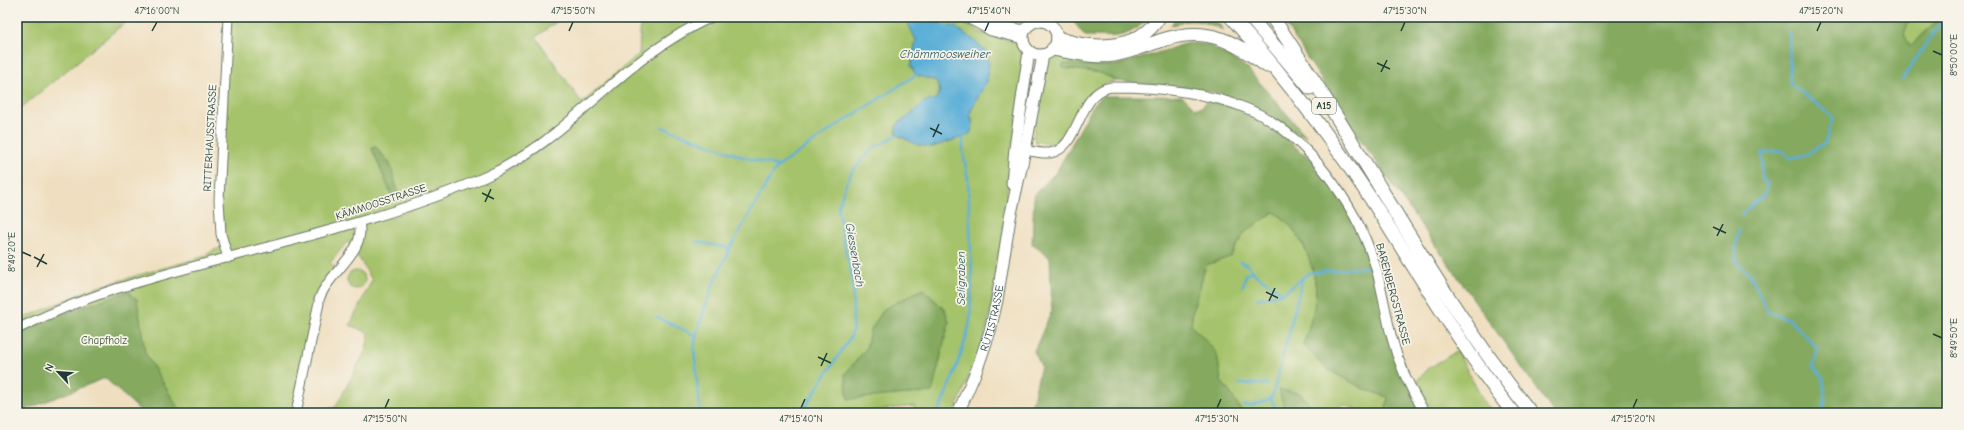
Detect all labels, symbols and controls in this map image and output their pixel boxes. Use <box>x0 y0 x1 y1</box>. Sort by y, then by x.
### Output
text: 47°16'00"N <box>135 5 179 17</box>
text: 47°15'50"N <box>551 5 595 17</box>
text: 47°15'40"N <box>967 5 1011 17</box>
text: 47°15'30"N <box>1383 5 1427 17</box>
text: 47°15'20"N <box>1799 5 1843 17</box>
text: 8°50'00"E <box>1948 34 1960 76</box>
water label: Chämmoosweiher <box>900 47 992 61</box>
street label: RITTERHAUSSTRASSE <box>201 84 219 192</box>
road number: A15 <box>1312 98 1336 114</box>
street label: KÄMMOOSSTRASSE <box>334 181 428 223</box>
water label: Giessenbach <box>842 222 868 288</box>
text: 8°49'20"E <box>6 232 18 272</box>
street label: BARENBERGSTRASSE <box>1373 242 1413 347</box>
water label: Seligraben <box>954 251 968 305</box>
street label: RÜTISTRASSE <box>977 284 1006 353</box>
text: 8°49'50"E <box>1948 318 1960 358</box>
park label: Chapfholz <box>81 334 127 347</box>
north arrow <box>38 352 78 392</box>
text: N <box>42 362 57 374</box>
text: 47°15'50"N <box>363 413 407 425</box>
text: 47°15'40"N <box>779 413 823 425</box>
text: 47°15'30"N <box>1195 413 1239 425</box>
text: 47°15'20"N <box>1611 413 1655 425</box>

